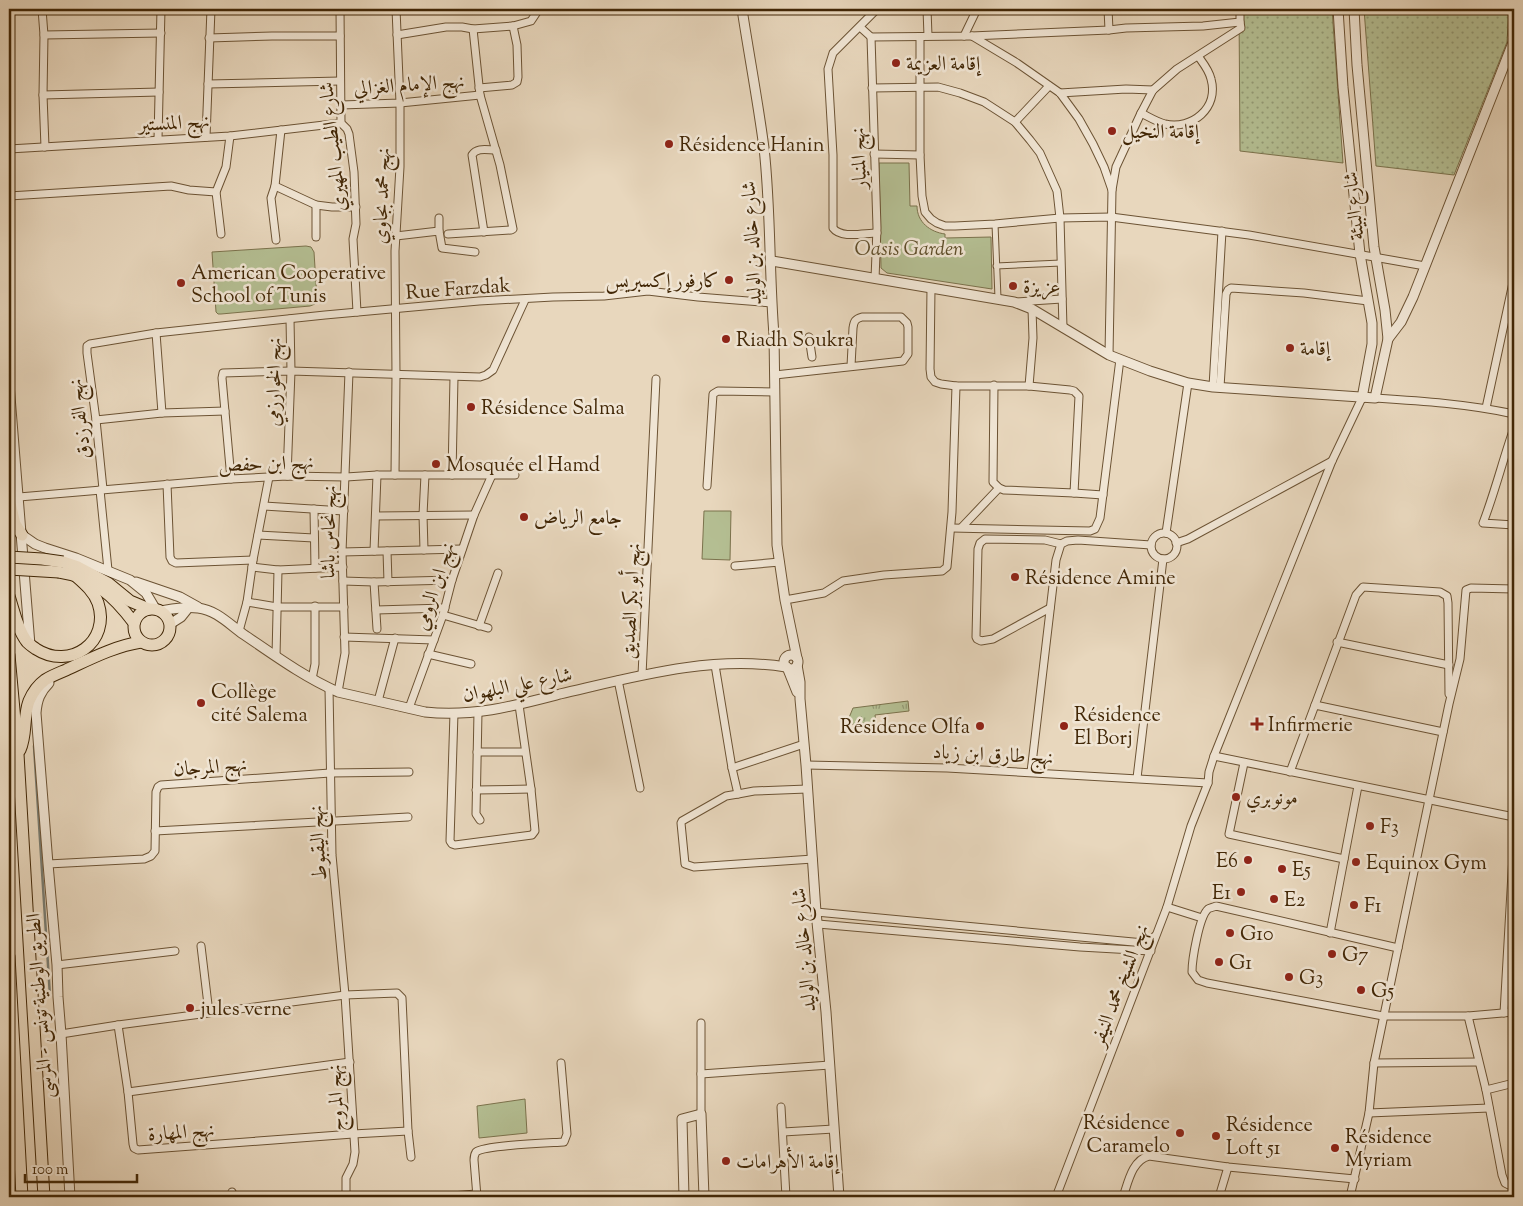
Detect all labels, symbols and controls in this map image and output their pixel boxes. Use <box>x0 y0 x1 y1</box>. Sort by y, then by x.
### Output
place label: إقامة العزيمة <box>906 51 982 80</box>
marker: إقامة العزيمة <box>890 57 902 69</box>
street label: نهج الإمام الغزالي <box>353 68 466 106</box>
street label: شارع الطيب المهيري <box>313 80 357 213</box>
street label: نهج المنستير <box>136 108 210 142</box>
place label: إقامة النخيل <box>1122 119 1201 148</box>
marker: إقامة النخيل <box>1106 125 1118 137</box>
street label: نهج المنيار <box>845 127 877 191</box>
place label: Résidence Hanin <box>679 132 825 161</box>
marker: Résidence Hanin <box>663 138 675 150</box>
street label: نهج محمد بجاوي <box>367 147 401 245</box>
street label: شارع البيئة <box>1337 170 1375 242</box>
street label: شارع خالد بن الوليد <box>736 180 772 306</box>
park label: Oasis Garden <box>855 236 964 265</box>
place label: American Cooperative School of Tunis <box>191 260 386 312</box>
place label: كارفور إكسبريس <box>605 268 719 297</box>
street label: Rue Farzdak <box>405 272 512 309</box>
marker: كارفور إكسبريس <box>723 274 735 286</box>
place label: عزيزة <box>1023 274 1061 303</box>
marker: American Cooperative School of Tunis <box>175 277 187 289</box>
marker: عزيزة <box>1007 280 1019 292</box>
place label: Riadh Soukra <box>736 327 854 356</box>
marker: Riadh Soukra <box>720 333 732 345</box>
place label: إقامة <box>1300 336 1332 365</box>
street label: نهج الخوارزمي <box>260 337 292 427</box>
marker: إقامة <box>1284 342 1296 354</box>
street label: نهج الفرزدق <box>62 377 102 460</box>
place label: Résidence Salma <box>481 395 625 424</box>
marker: Résidence Salma <box>465 401 477 413</box>
street label: نهج ابن حفص <box>218 449 314 483</box>
place label: Mosquée el Hamd <box>446 452 600 481</box>
marker: Mosquée el Hamd <box>430 458 442 470</box>
street label: نهج نحاس باشا <box>315 485 347 579</box>
place label: جامع الرياض <box>534 505 622 535</box>
marker: جامع الرياض <box>518 511 530 523</box>
street label: نهج ابن الرومي <box>409 539 465 635</box>
street label: نهج أبو بكر الصديق <box>613 542 651 660</box>
place label: Résidence Amine <box>1025 565 1176 594</box>
marker: Résidence Amine <box>1009 571 1021 583</box>
street label: شارع علي البلهوان <box>460 662 576 714</box>
place label: Collège cité Salema <box>211 679 308 731</box>
marker: Collège cité Salema <box>195 697 207 709</box>
place label: Résidence El Borj <box>1074 702 1161 754</box>
place label: Infirmerie <box>1268 712 1353 741</box>
place label: Résidence Olfa <box>840 714 970 743</box>
marker: Infirmerie <box>1250 717 1264 731</box>
marker: Résidence Olfa <box>974 720 986 732</box>
marker: Résidence El Borj <box>1058 720 1070 732</box>
street label: نهج طارق ابن زياد <box>932 739 1054 775</box>
street label: نهج المرجان <box>172 751 248 787</box>
place label: مونوبري <box>1246 785 1298 814</box>
marker: مونوبري <box>1230 791 1242 803</box>
street label: نهج اليقبوط <box>303 804 337 881</box>
place label: F3 <box>1380 814 1399 843</box>
marker: F3 <box>1364 820 1376 832</box>
place label: E6 <box>1216 848 1238 877</box>
place label: Equinox Gym <box>1366 850 1487 879</box>
marker: E6 <box>1242 854 1254 866</box>
marker: Equinox Gym <box>1350 856 1362 868</box>
place label: E5 <box>1292 857 1311 886</box>
marker: E5 <box>1276 863 1288 875</box>
place label: E1 <box>1212 880 1231 909</box>
marker: E1 <box>1235 886 1247 898</box>
street label: شارع خالد بن الوليد <box>786 887 826 1013</box>
place label: E2 <box>1284 887 1305 916</box>
marker: E2 <box>1268 893 1280 905</box>
place label: F1 <box>1364 893 1382 922</box>
marker: F1 <box>1348 899 1360 911</box>
street label: الطريق الوطنية تونس - المرسى <box>21 912 62 1099</box>
street label: نهج الشيخ محمد النيفر <box>1084 920 1159 1054</box>
place label: G10 <box>1240 921 1274 950</box>
marker: G10 <box>1224 927 1236 939</box>
place label: G7 <box>1342 942 1368 971</box>
marker: G7 <box>1326 948 1338 960</box>
place label: G1 <box>1229 950 1252 979</box>
marker: G1 <box>1213 956 1225 968</box>
place label: G3 <box>1299 965 1323 994</box>
marker: G3 <box>1283 971 1295 983</box>
place label: G5 <box>1371 978 1394 1007</box>
marker: G5 <box>1355 984 1367 996</box>
place label: jules verne <box>200 996 292 1025</box>
marker: jules verne <box>184 1002 196 1014</box>
street label: نهج المروج <box>321 1064 355 1132</box>
place label: Résidence Caramelo <box>1083 1110 1170 1162</box>
place label: Résidence Loft 51 <box>1226 1112 1313 1164</box>
street label: نهج المهارة <box>147 1117 216 1151</box>
place label: Résidence Myriam <box>1345 1124 1432 1176</box>
marker: Résidence Caramelo <box>1174 1127 1186 1139</box>
marker: Résidence Loft 51 <box>1210 1130 1222 1142</box>
marker: Résidence Myriam <box>1329 1142 1341 1154</box>
place label: إقامة الأهرامات <box>736 1146 840 1178</box>
scale bar <box>25 1151 138 1183</box>
marker: إقامة الأهرامات <box>720 1155 732 1167</box>
text: 100 m <box>32 1160 69 1181</box>

